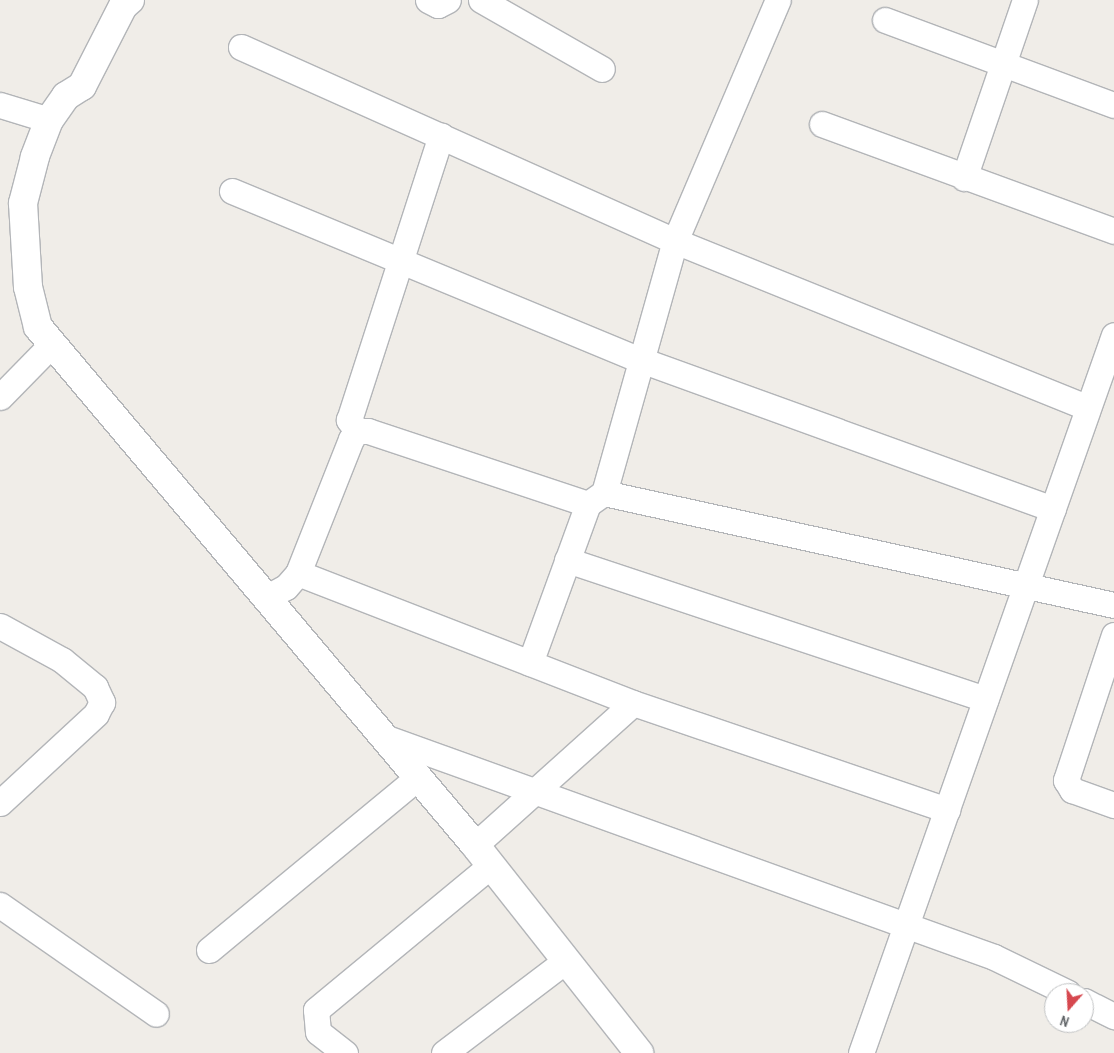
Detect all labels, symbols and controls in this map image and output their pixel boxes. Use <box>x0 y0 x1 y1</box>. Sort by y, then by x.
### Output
north arrow <box>1044 983 1094 1033</box>
text: N <box>1058 1011 1071 1031</box>

